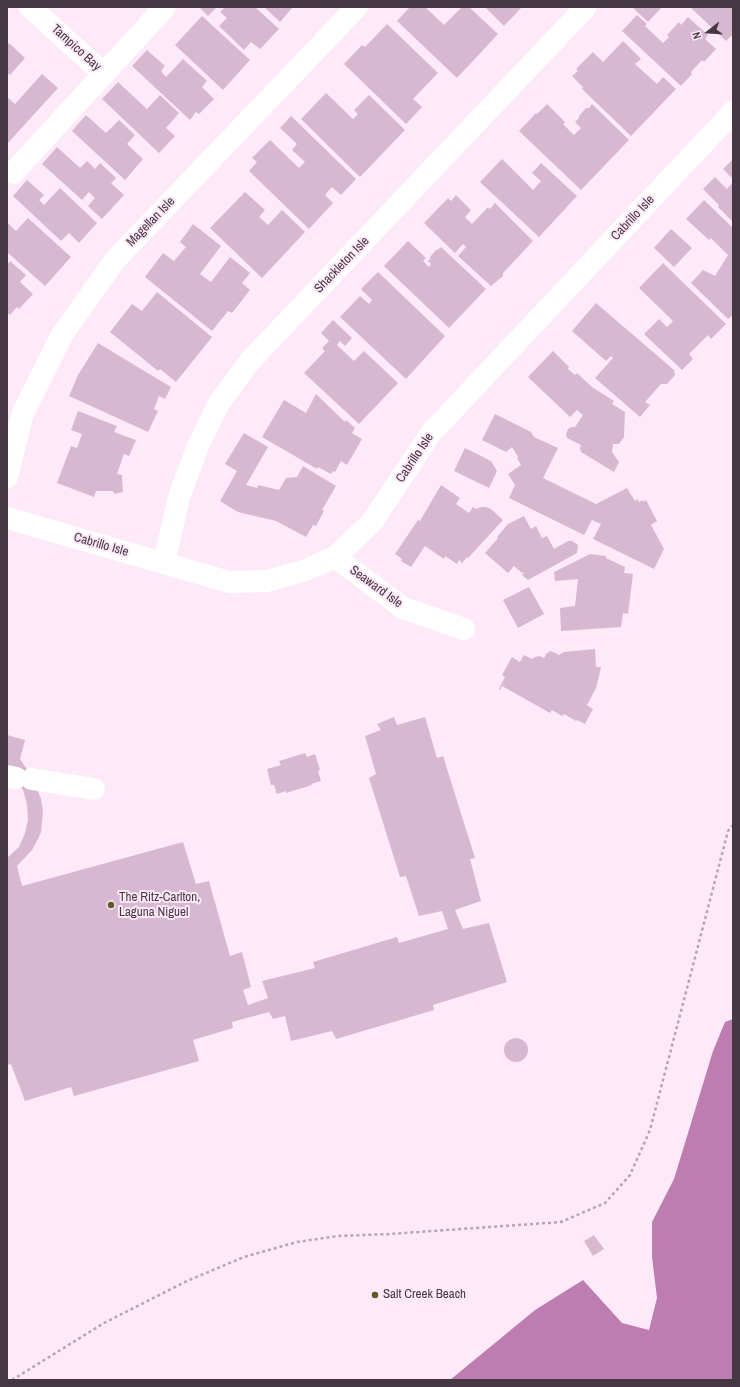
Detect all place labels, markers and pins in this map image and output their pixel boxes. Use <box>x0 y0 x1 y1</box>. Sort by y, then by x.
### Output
place label: The Ritz-Carlton, Laguna Niguel <box>119 890 200 921</box>
marker: The Ritz-Carlton, Laguna Niguel <box>106 900 116 910</box>
place label: Salt Creek Beach <box>383 1287 466 1303</box>
marker: Salt Creek Beach <box>370 1290 380 1300</box>

